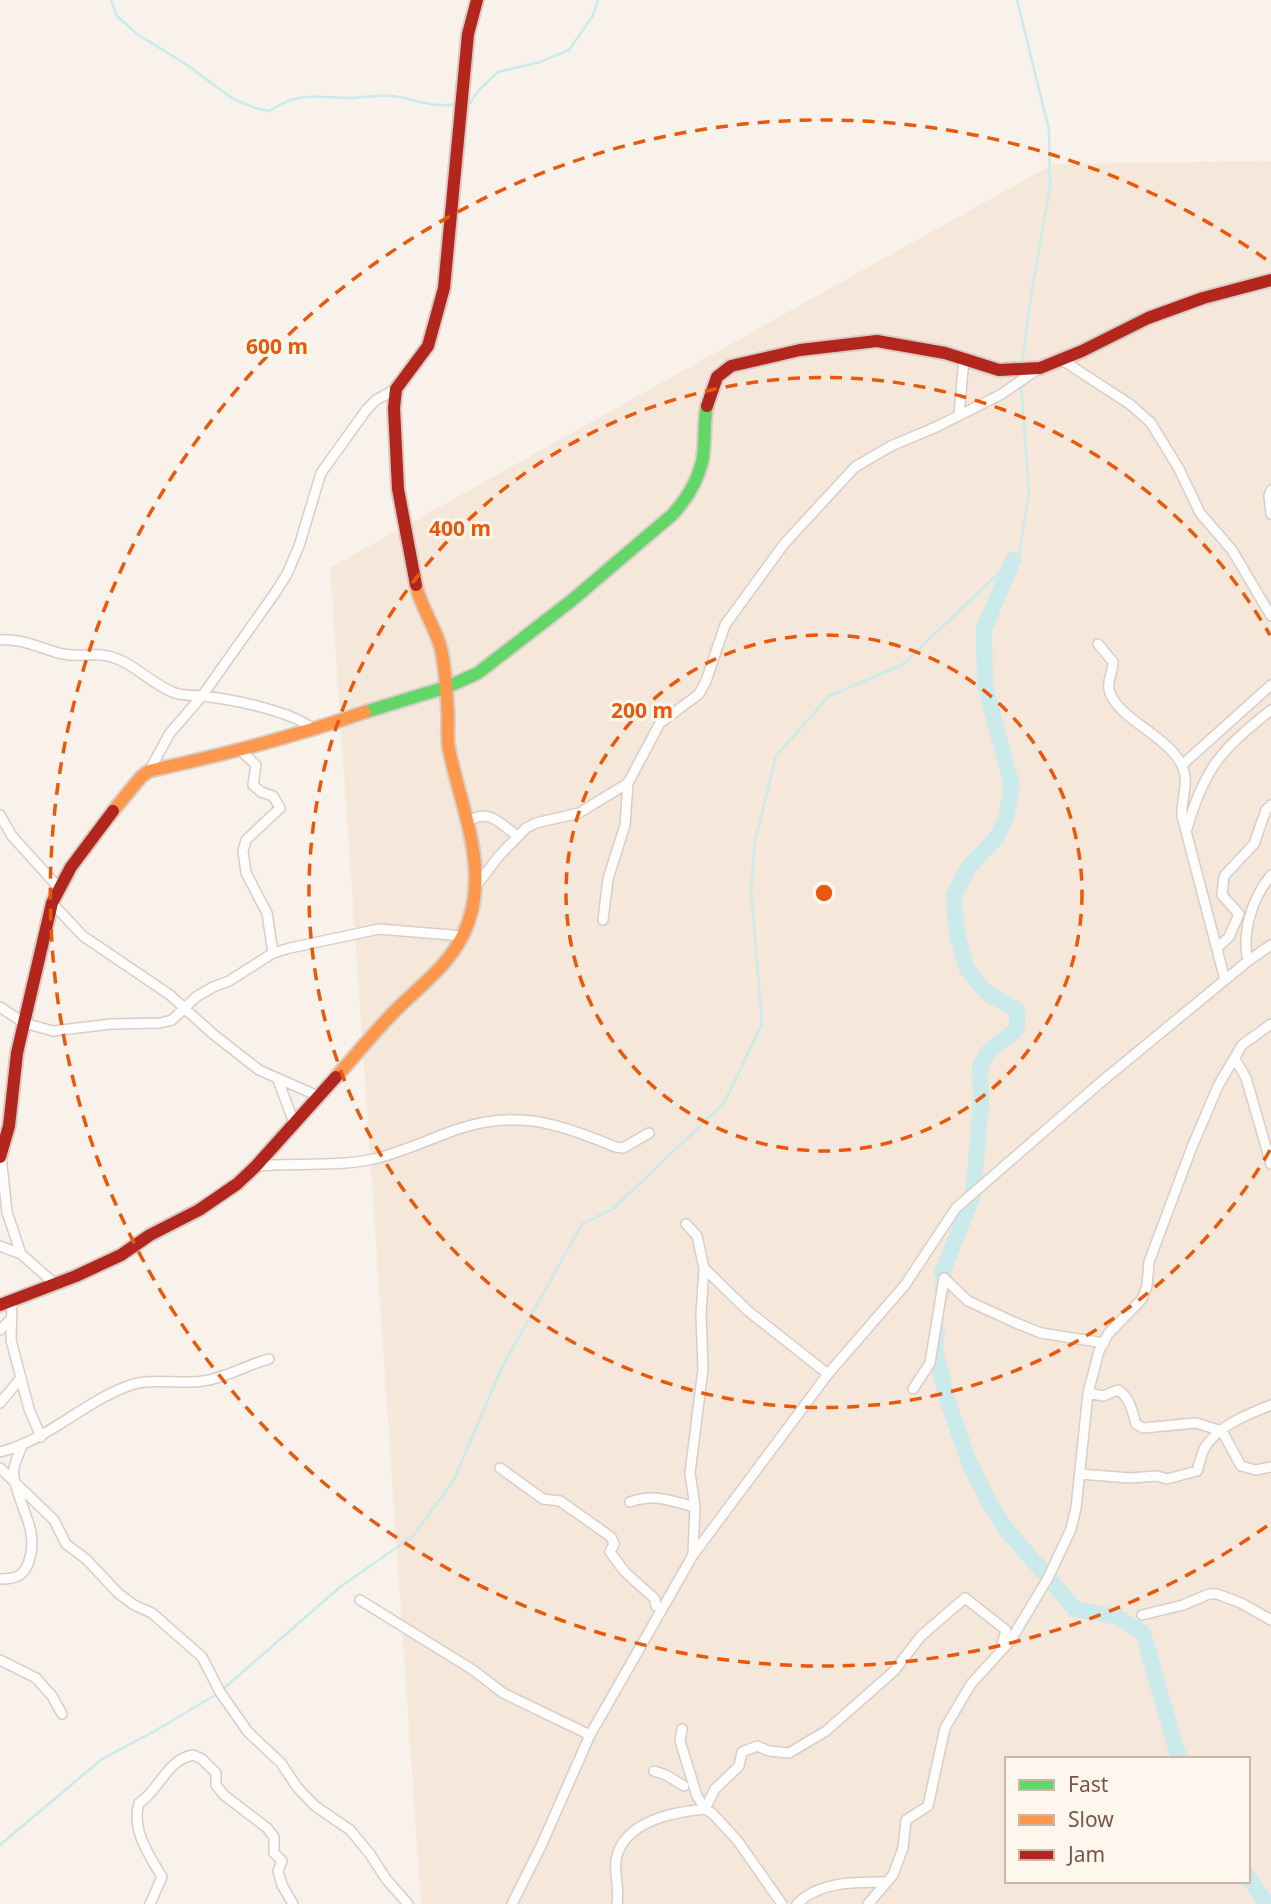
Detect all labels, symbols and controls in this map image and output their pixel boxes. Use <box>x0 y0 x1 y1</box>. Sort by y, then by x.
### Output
text: 600 m <box>246 332 308 360</box>
text: 400 m <box>429 514 491 542</box>
text: 200 m <box>611 696 673 724</box>
centre of rings <box>812 881 836 905</box>
legend <box>1005 1757 1250 1883</box>
text: Fast <box>1068 1770 1109 1798</box>
text: Slow <box>1068 1805 1114 1833</box>
text: Jam <box>1066 1840 1105 1868</box>

